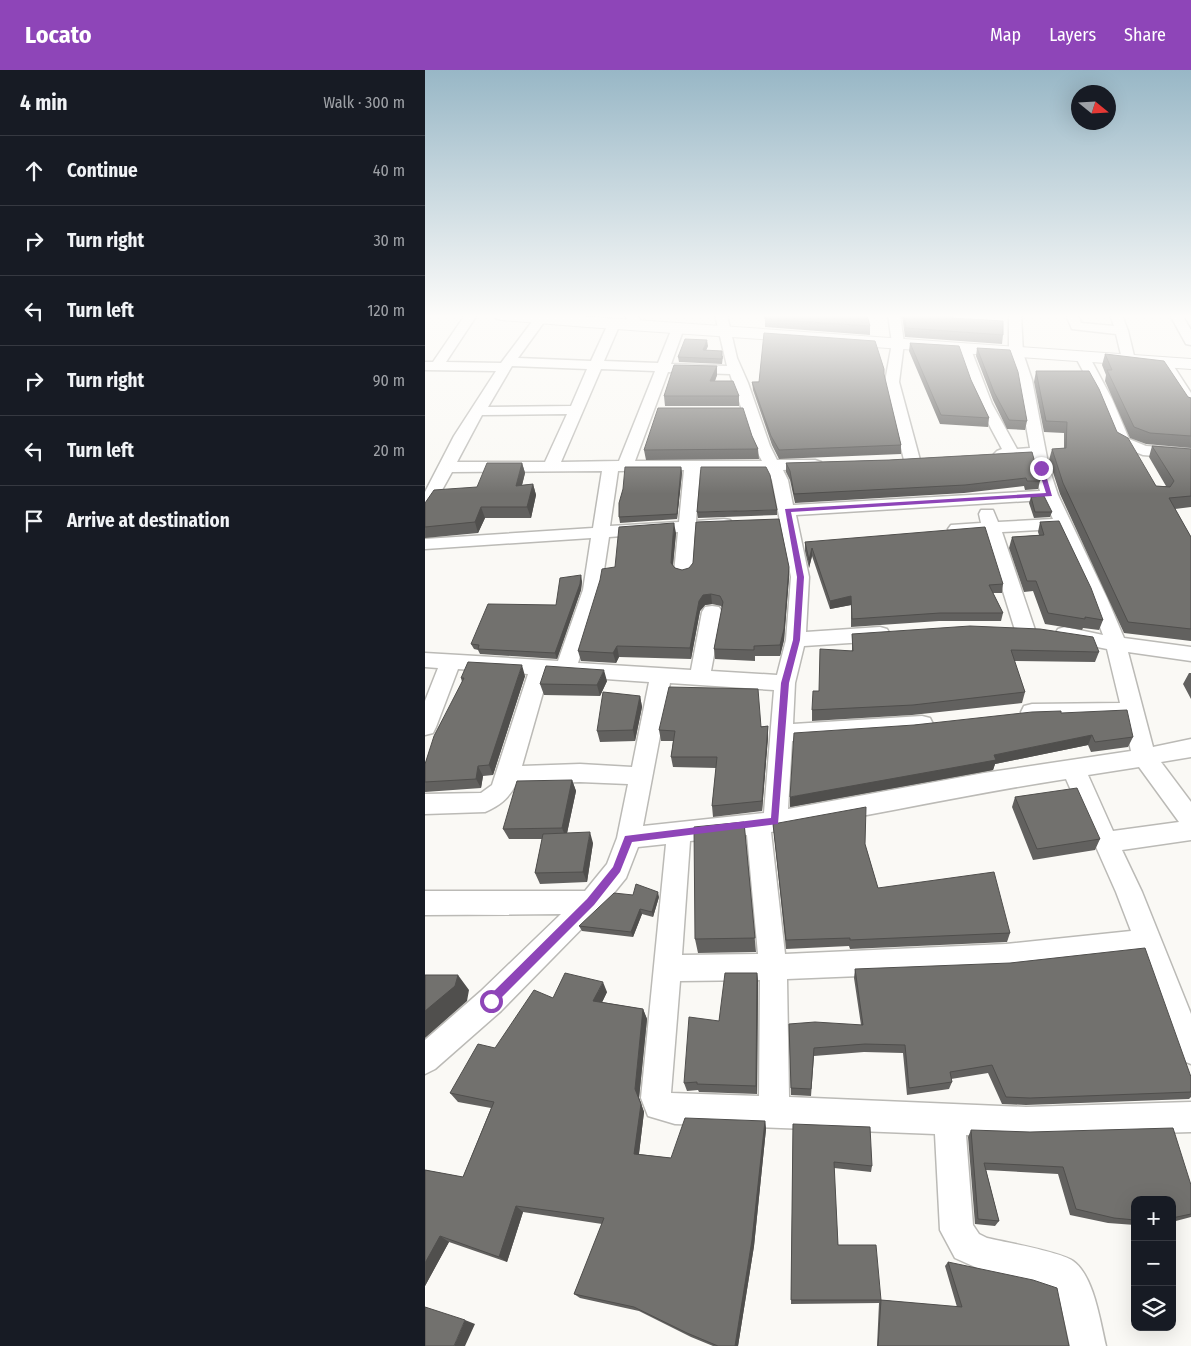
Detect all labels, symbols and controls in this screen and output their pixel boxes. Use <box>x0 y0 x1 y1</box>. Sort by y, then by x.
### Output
text: Locato <box>25 21 91 49</box>
text: Map <box>990 24 1021 46</box>
text: Layers <box>1049 24 1096 46</box>
text: Share <box>1124 24 1166 46</box>
north arrow <box>1071 85 1116 130</box>
text: 4 min <box>20 90 68 116</box>
text: Walk · 300 m <box>323 93 405 112</box>
icon: ahead <box>20 157 48 185</box>
text: Continue <box>67 159 138 182</box>
text: 40 m <box>373 161 405 180</box>
icon: right <box>20 227 48 255</box>
text: Turn right <box>67 229 144 252</box>
text: 30 m <box>373 231 405 250</box>
icon: left <box>20 297 48 325</box>
text: Turn left <box>67 299 134 322</box>
text: 120 m <box>367 301 405 320</box>
icon: right <box>20 367 48 395</box>
text: Turn right <box>67 369 144 392</box>
text: 90 m <box>373 371 405 390</box>
icon: left <box>20 437 48 465</box>
text: Turn left <box>67 439 134 462</box>
text: 20 m <box>374 441 405 460</box>
route end <box>1030 457 1053 480</box>
icon: arrive <box>20 507 48 535</box>
text: Arrive at destination <box>67 509 230 532</box>
route start <box>480 990 503 1013</box>
map controls <box>1131 1196 1176 1331</box>
button: + <box>1131 1196 1176 1241</box>
button: − <box>1131 1241 1176 1286</box>
button: layers <box>1131 1286 1176 1331</box>

